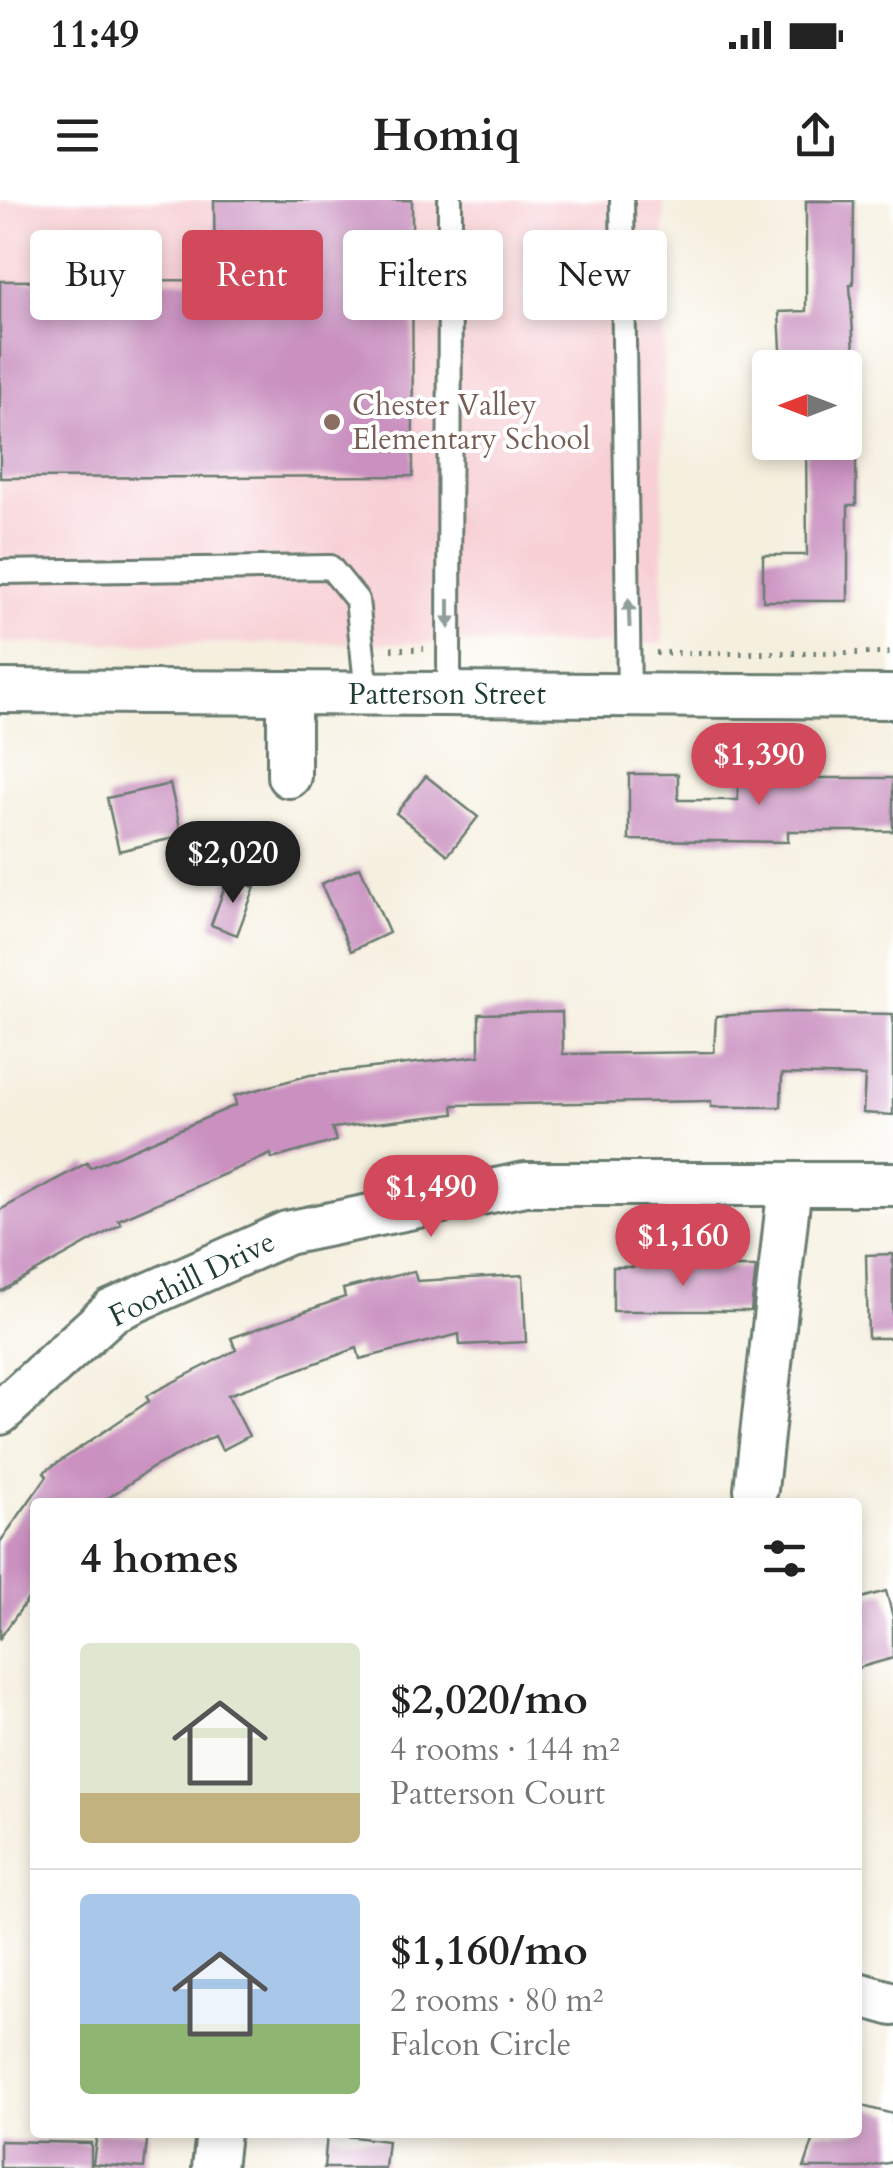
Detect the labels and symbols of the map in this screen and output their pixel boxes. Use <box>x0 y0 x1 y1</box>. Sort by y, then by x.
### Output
north arrow <box>752 350 862 460</box>
place label: Chester Valley Elementary School <box>352 385 591 460</box>
marker: Chester Valley Elementary School <box>321 411 343 433</box>
one-way arrow <box>621 596 637 628</box>
one-way arrow <box>441 599 457 631</box>
street label: Patterson Street <box>348 674 546 715</box>
pin: $1,390 <box>678 723 840 808</box>
pin: $2,020 <box>152 821 314 906</box>
pin: $1,490 <box>350 1155 512 1240</box>
pin: $1,160 <box>602 1204 764 1289</box>
street label: Foothill Drive <box>102 1221 282 1337</box>

